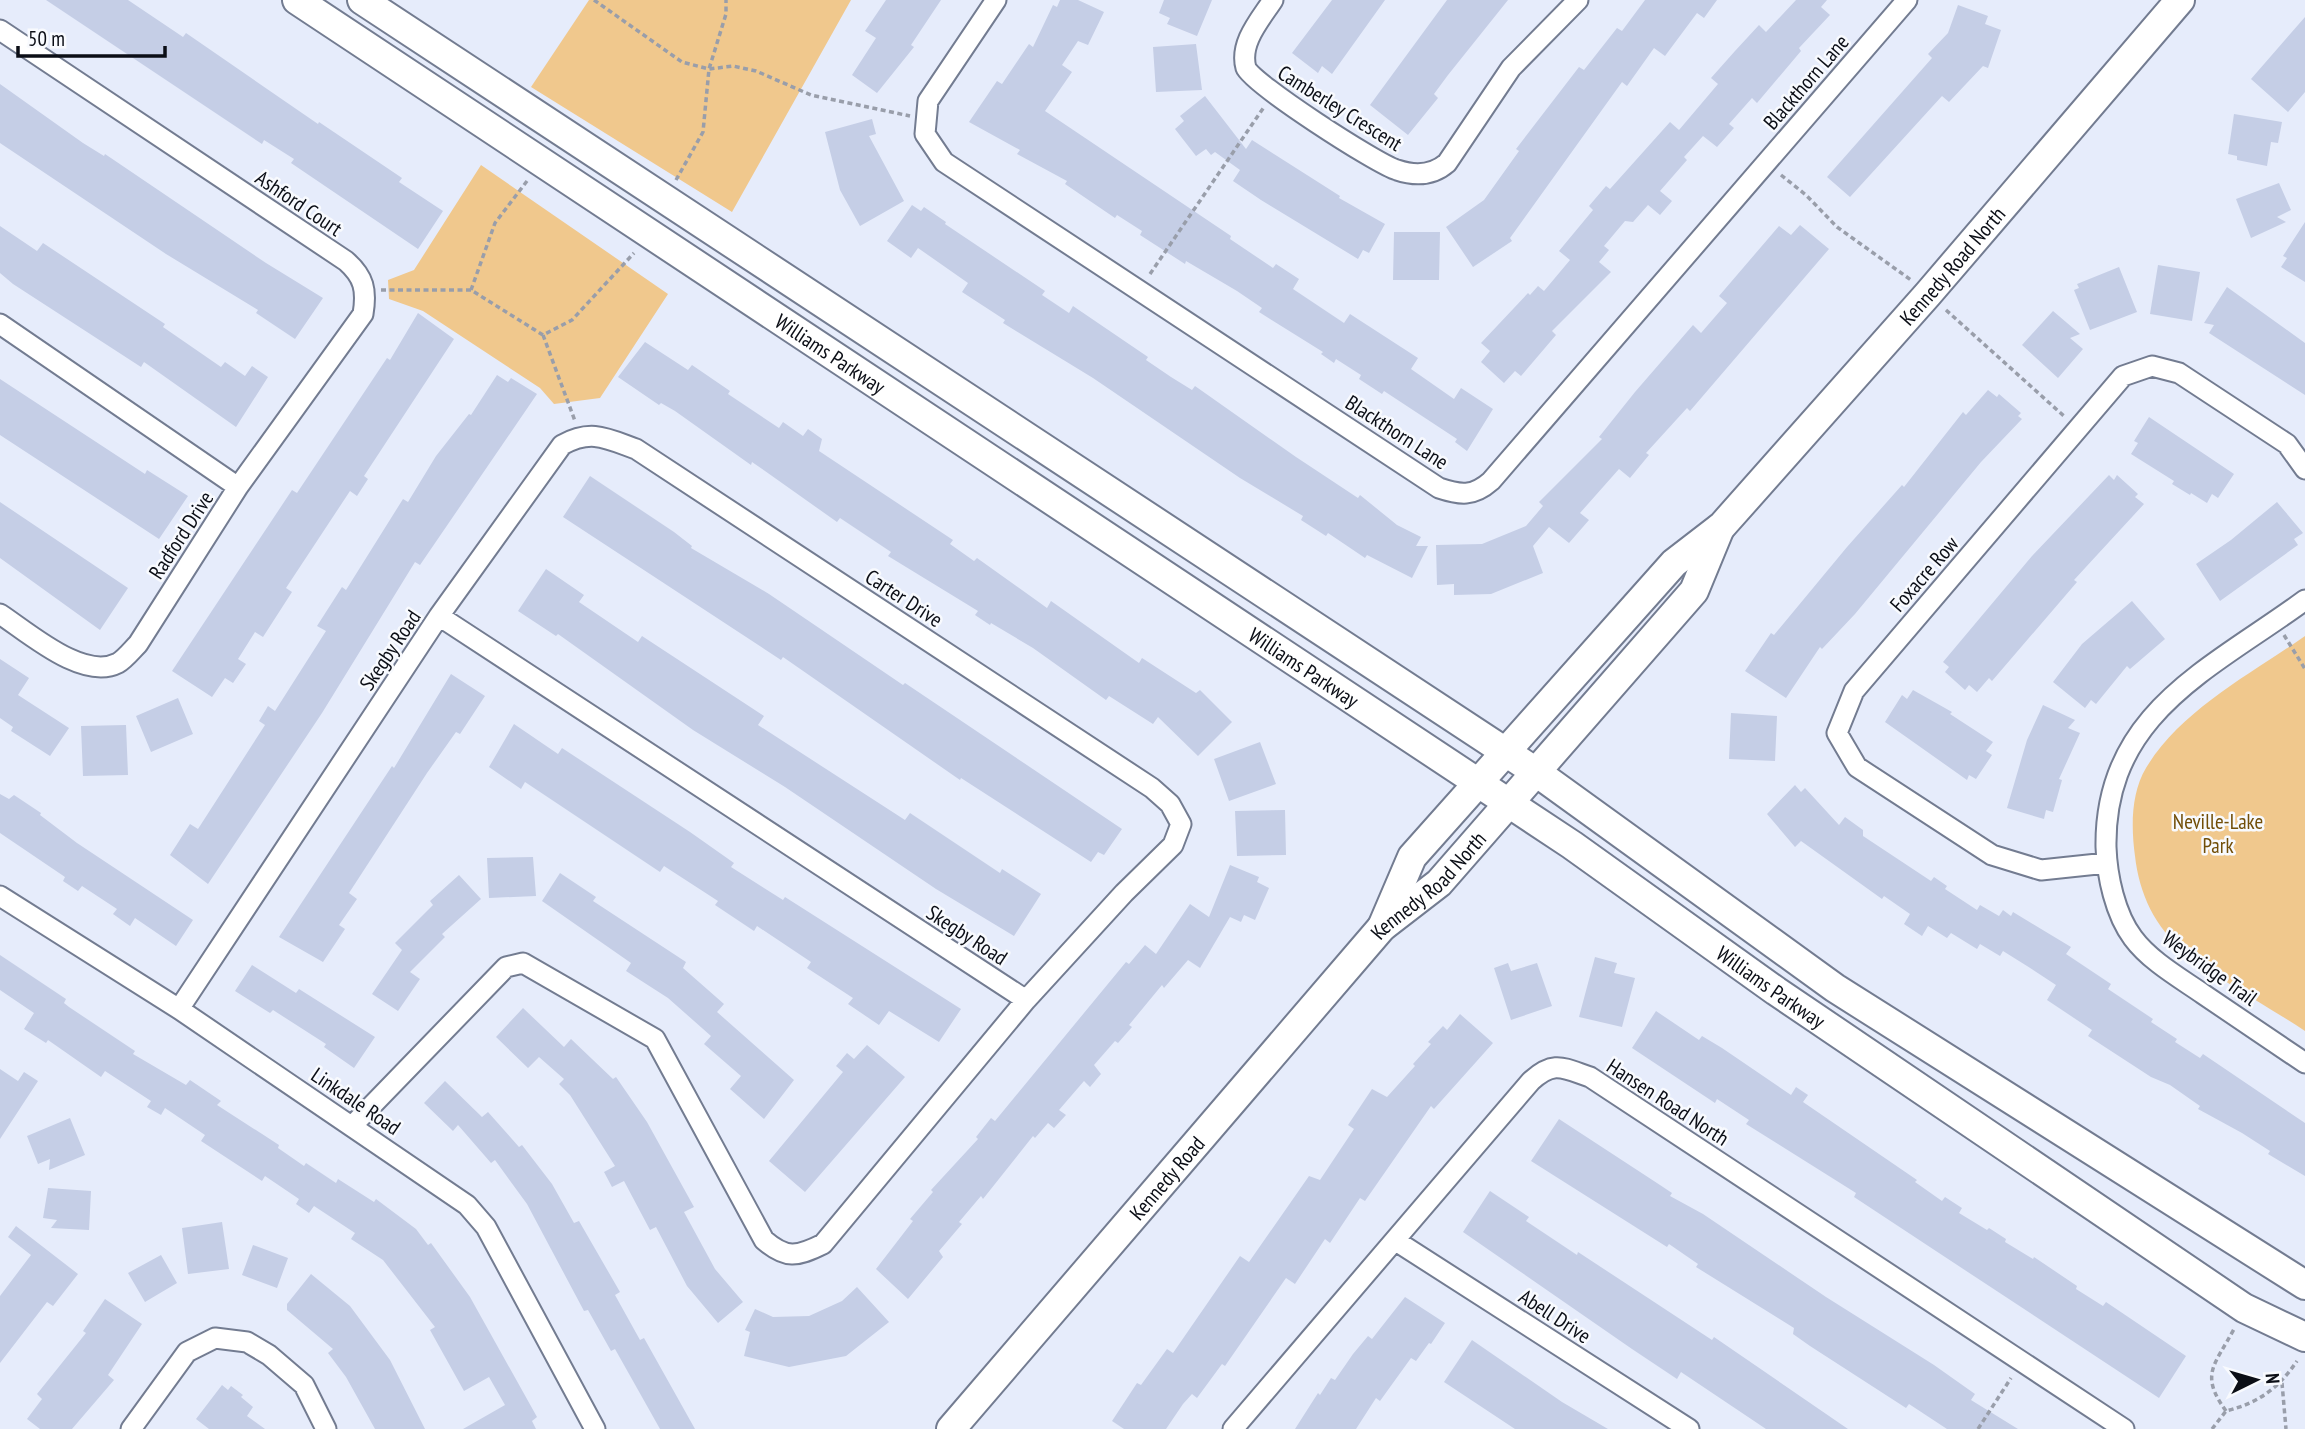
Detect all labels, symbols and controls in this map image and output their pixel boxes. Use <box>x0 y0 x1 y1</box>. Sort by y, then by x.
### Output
scale bar <box>18 14 164 58</box>
text: 50 m <box>28 25 65 52</box>
street label: Blackthorn Lane <box>1757 29 1855 135</box>
street label: Camberley Crescent <box>1273 59 1407 157</box>
street label: Ashford Court <box>250 164 348 242</box>
street label: Kennedy Road North <box>1893 201 2011 331</box>
street label: Williams Parkway <box>770 307 891 400</box>
street label: Blackthorn Lane <box>1341 389 1453 475</box>
street label: Radford Drive <box>143 486 219 584</box>
street label: Foxacre Row <box>1884 530 1965 617</box>
street label: Carter Drive <box>860 563 948 633</box>
street label: Skegby Road <box>353 605 427 695</box>
street label: Williams Parkway <box>1244 621 1364 714</box>
park label: Neville-Lake Park <box>2173 808 2263 859</box>
street label: Kennedy Road North <box>1364 826 1492 945</box>
street label: Skegby Road <box>921 899 1013 971</box>
street label: Weybridge Trail <box>2157 924 2263 1012</box>
street label: Williams Parkway <box>1711 939 1831 1034</box>
street label: Hansen Road North <box>1602 1052 1734 1152</box>
street label: Linkdale Road <box>306 1061 406 1141</box>
street label: Kennedy Road <box>1123 1130 1210 1225</box>
street label: Abell Drive <box>1514 1283 1596 1349</box>
north arrow <box>2221 1345 2291 1415</box>
text: N <box>2261 1372 2285 1385</box>

